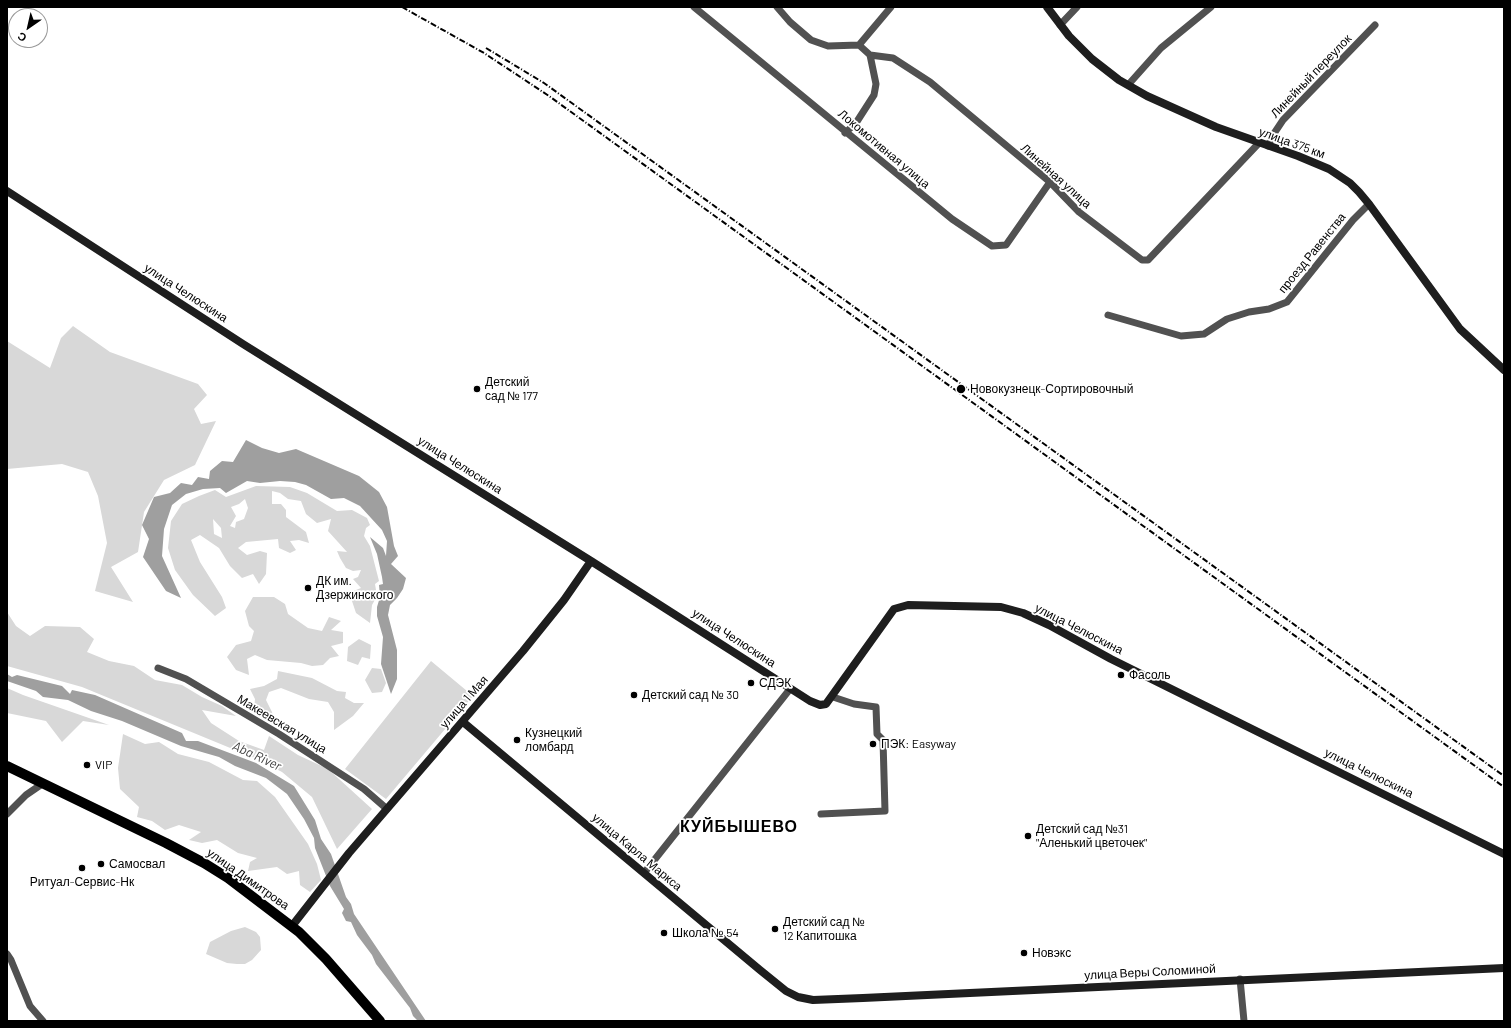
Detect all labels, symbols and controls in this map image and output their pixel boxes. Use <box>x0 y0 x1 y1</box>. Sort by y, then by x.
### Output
north arrow <box>8 8 48 48</box>
text: С <box>15 30 29 45</box>
street label: Линейный переулок <box>1268 31 1354 121</box>
street label: Локомотивная улица <box>835 107 933 191</box>
street label: улица 375 км <box>1257 124 1327 162</box>
street label: Линейная улица <box>1018 141 1094 211</box>
street label: проезд Равенства <box>1275 210 1349 296</box>
street label: улица Челюскина <box>141 261 231 325</box>
place label: Детский сад № 177 <box>485 375 538 403</box>
place label: Новокузнецк-Сортировочный <box>970 382 1133 396</box>
marker: Новокузнецк-Сортировочный <box>955 383 967 395</box>
marker: Детский сад № 177 <box>472 384 482 394</box>
street label: улица Челюскина <box>415 433 505 497</box>
place label: ДК им. Дзержинского <box>316 574 393 602</box>
marker: ДК им. Дзержинского <box>303 583 313 593</box>
street label: улица Челюскина <box>1033 601 1125 657</box>
street label: улица Челюскина <box>689 606 779 670</box>
place label: Фасоль <box>1129 668 1171 682</box>
marker: Фасоль <box>1116 670 1126 680</box>
street label: улица 1 Мая <box>437 673 491 731</box>
place label: СДЭК <box>759 676 791 690</box>
marker: СДЭК <box>746 678 756 688</box>
place label: Детский сад № 30 <box>642 688 739 702</box>
marker: Детский сад № 30 <box>629 690 639 700</box>
street label: Макеевская улица <box>235 692 329 756</box>
place label: Кузнецкий ломбард <box>525 726 582 754</box>
marker: Кузнецкий ломбард <box>512 735 522 745</box>
place label: ПЭК: Easyway <box>881 737 956 751</box>
water label: Aba River <box>230 738 284 774</box>
marker: ПЭК: Easyway <box>868 739 878 749</box>
street label: улица Челюскина <box>1322 745 1416 801</box>
place label: VIP <box>95 758 112 772</box>
marker: VIP <box>82 760 92 770</box>
street label: улица Карла Маркса <box>589 810 685 894</box>
district label: КУЙБЫШЕВО <box>680 817 798 837</box>
place label: Детский сад №31 "Аленький цветочек" <box>1036 822 1147 850</box>
marker: Детский сад №31 "Аленький цветочек" <box>1023 831 1033 841</box>
street label: улица Димитрова <box>204 845 292 913</box>
place label: Самосвал <box>109 857 165 871</box>
marker: Самосвал <box>96 859 106 869</box>
marker: Ритуал-Сервис-Нк <box>77 863 87 873</box>
place label: Ритуал-Сервис-Нк <box>30 875 134 889</box>
place label: Детский сад № 12 Капитошка <box>783 915 865 943</box>
marker: Детский сад № 12 Капитошка <box>770 924 780 934</box>
place label: Школа № 54 <box>672 926 739 940</box>
marker: Школа № 54 <box>659 928 669 938</box>
place label: Новэкс <box>1032 946 1071 960</box>
marker: Новэкс <box>1019 948 1029 958</box>
street label: улица Веры Соломиной <box>1084 961 1216 983</box>

